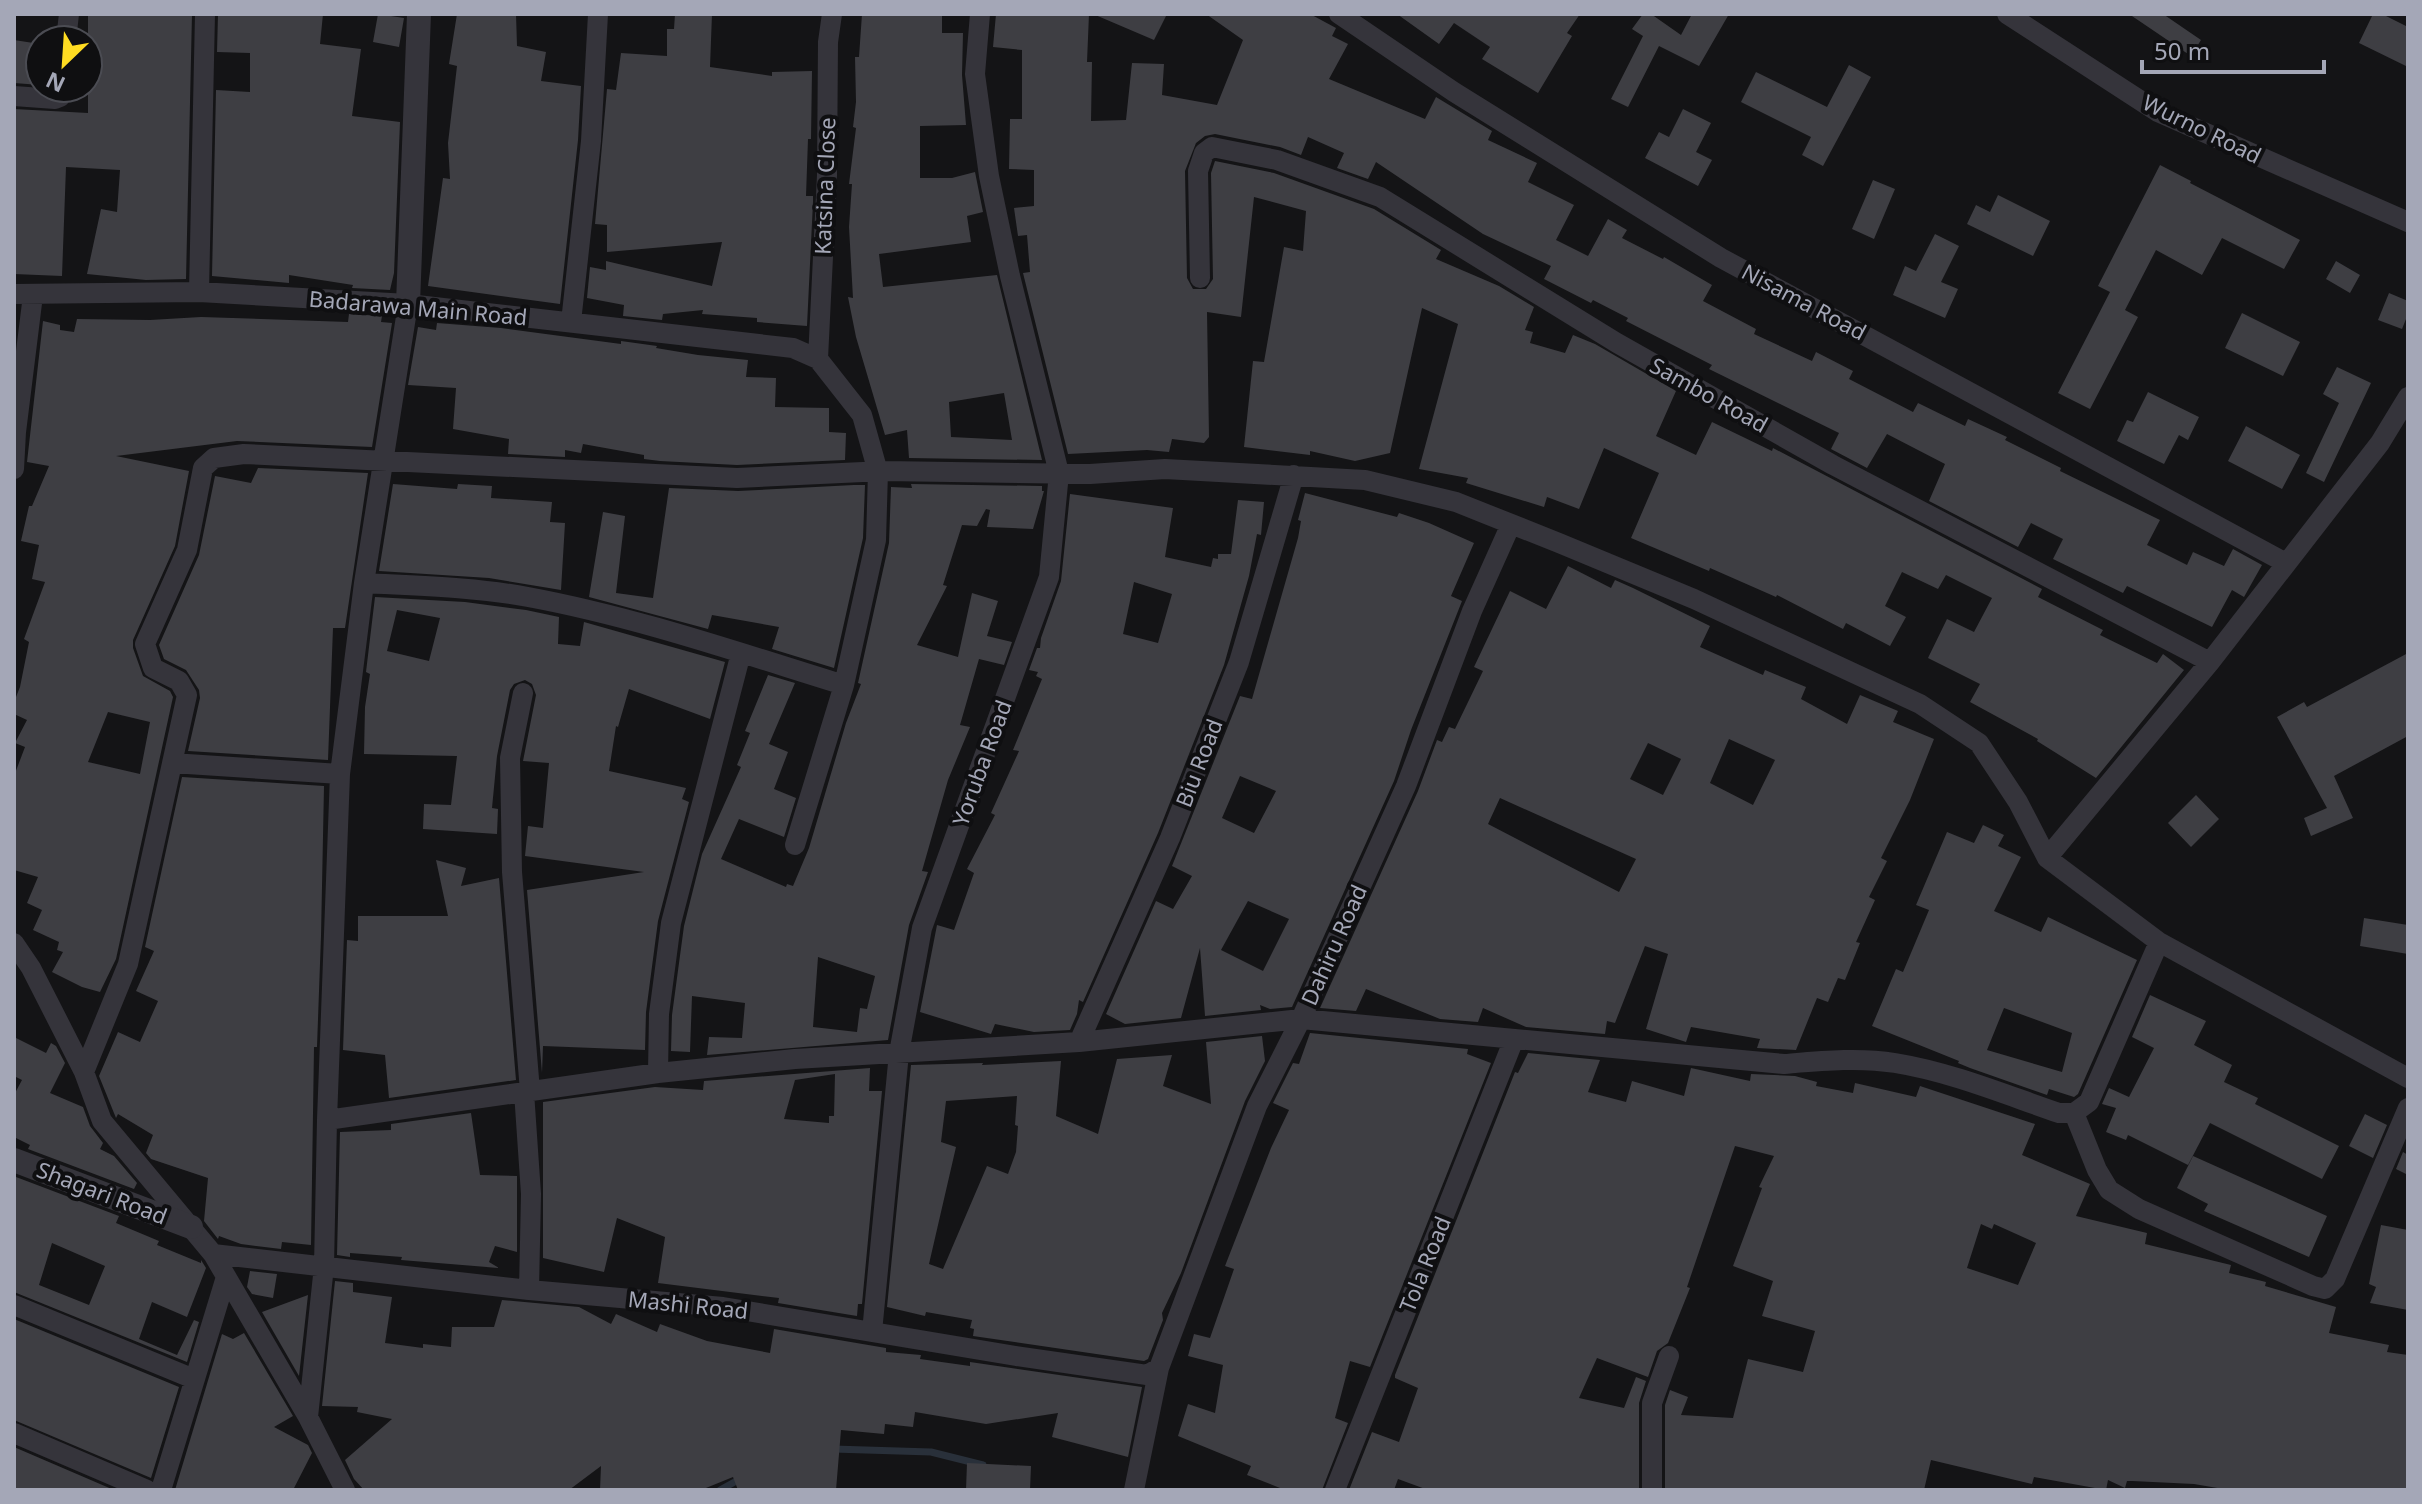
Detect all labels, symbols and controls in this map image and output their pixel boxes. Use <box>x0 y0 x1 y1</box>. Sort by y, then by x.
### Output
north arrow <box>24 24 104 104</box>
scale bar <box>2142 24 2324 74</box>
text: 50 m <box>2154 34 2210 67</box>
text: N <box>41 66 70 100</box>
street label: Wurno Road <box>2138 86 2267 170</box>
street label: Katsina Close <box>807 117 841 255</box>
street label: Nisama Road <box>1737 256 1872 346</box>
street label: Badarawa Main Road <box>308 283 528 331</box>
street label: Sambo Road <box>1645 349 1774 439</box>
street label: Yoruba Road <box>944 696 1018 830</box>
street label: Biu Road <box>1168 714 1229 811</box>
street label: Dahiru Road <box>1293 880 1373 1010</box>
street label: Shagari Road <box>33 1153 172 1231</box>
street label: Tola Road <box>1391 1211 1457 1316</box>
street label: Mashi Road <box>627 1283 750 1325</box>

